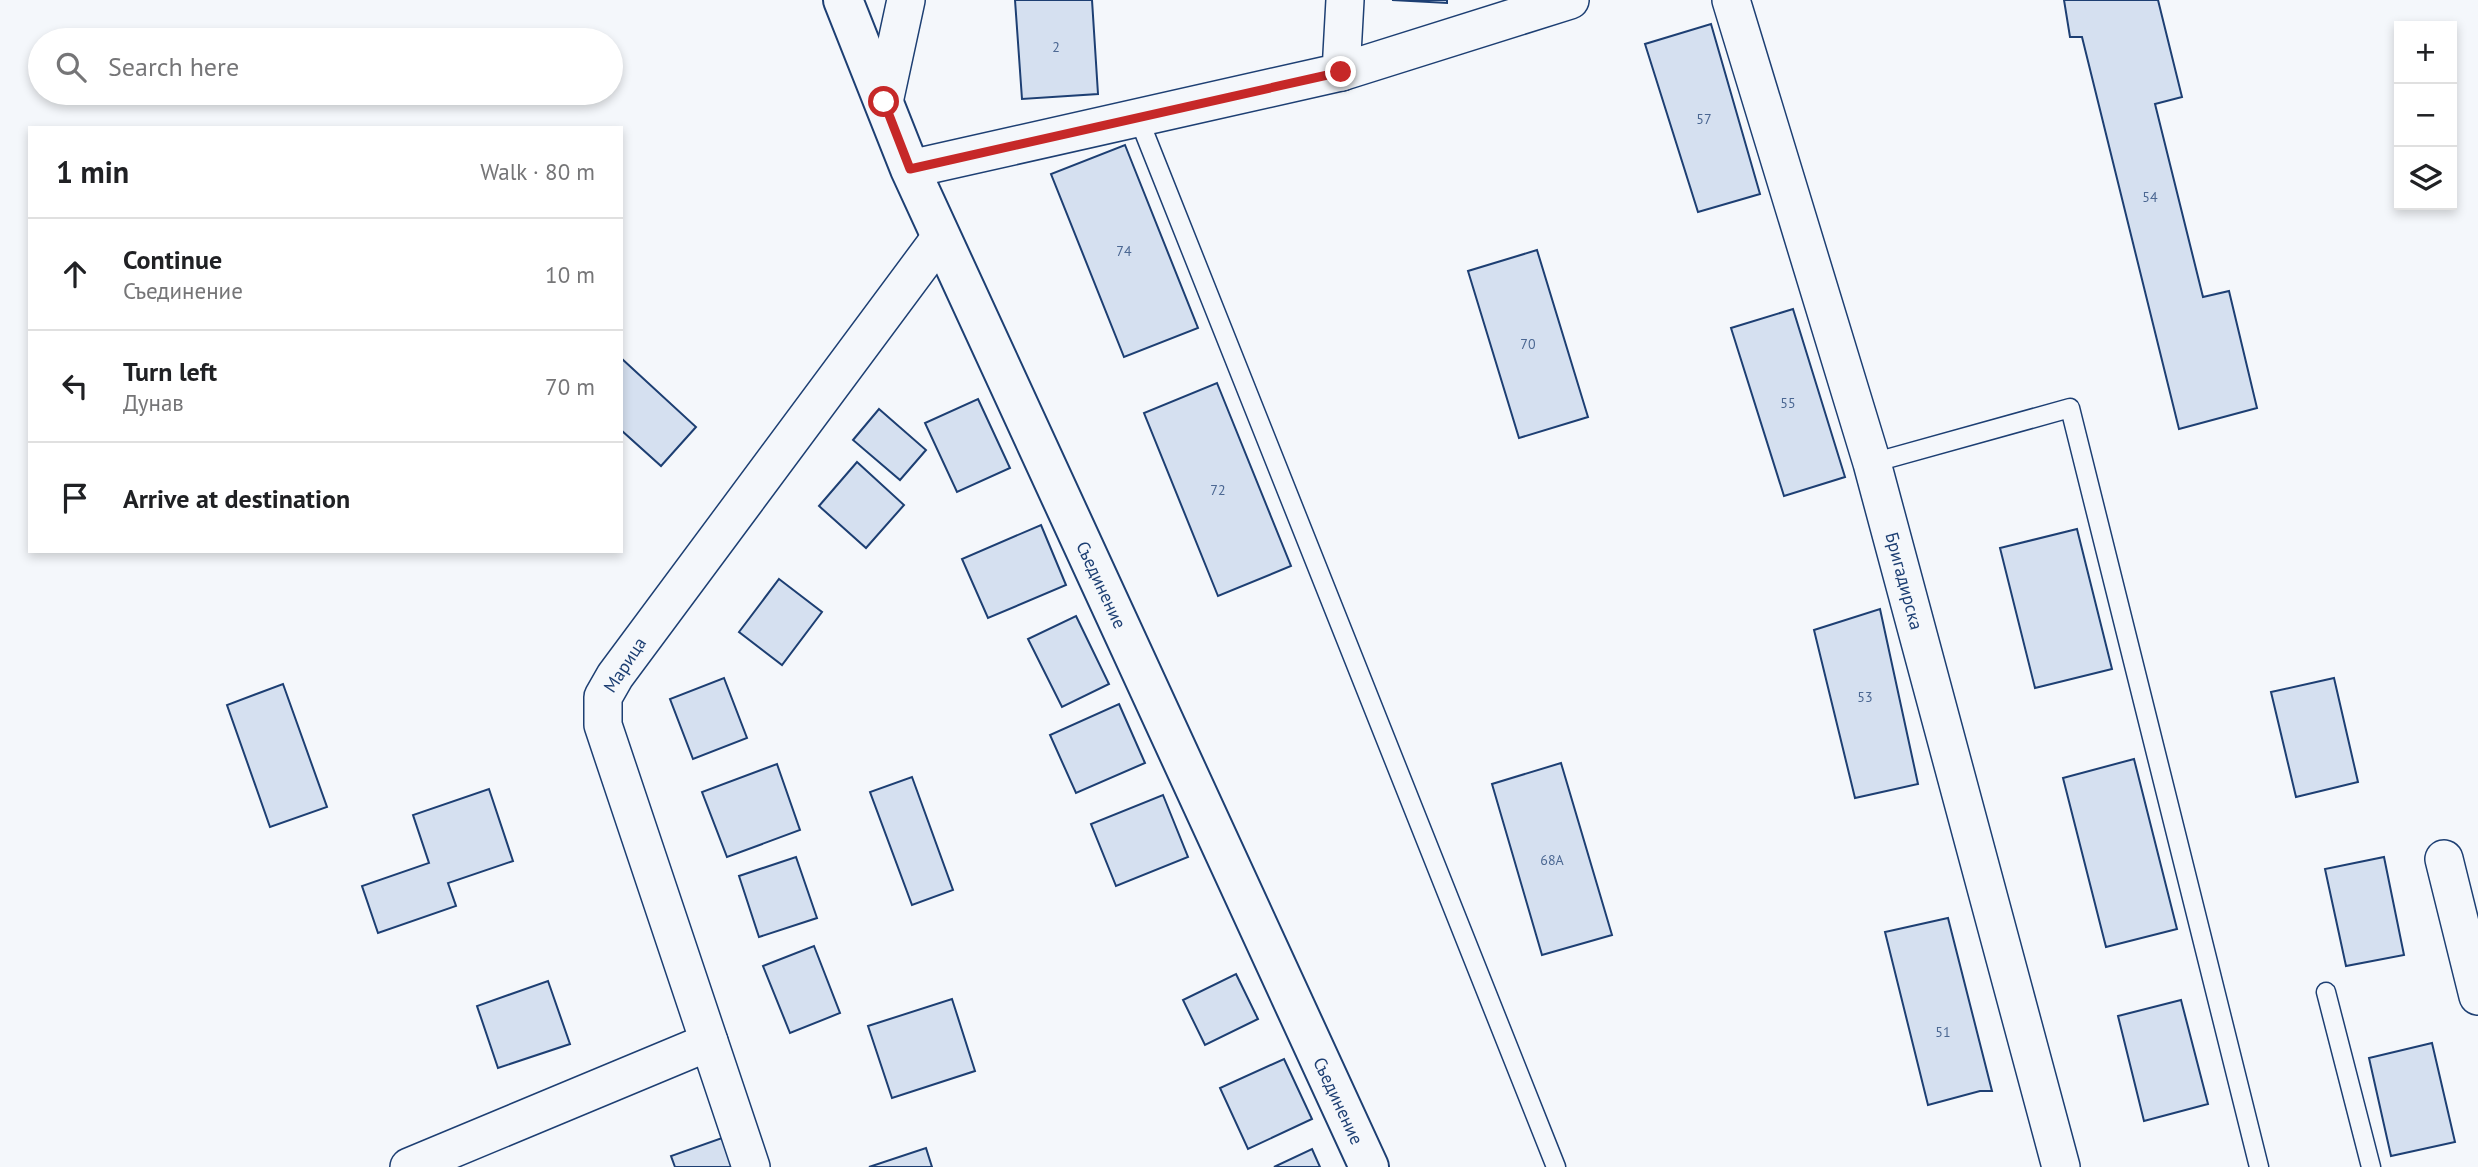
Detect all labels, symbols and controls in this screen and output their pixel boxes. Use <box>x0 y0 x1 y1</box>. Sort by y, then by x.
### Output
map controls <box>2394 21 2457 210</box>
button: + <box>2394 21 2457 84</box>
search box <box>28 28 623 105</box>
house number: 2 <box>1052 38 1060 56</box>
icon: search <box>52 48 90 86</box>
text: Search here <box>108 50 239 83</box>
route end <box>1325 56 1356 87</box>
button: − <box>2394 84 2457 147</box>
route start <box>868 86 899 117</box>
house number: 57 <box>1696 110 1712 128</box>
button: layers <box>2394 147 2457 210</box>
text: 1 min <box>56 152 129 191</box>
text: Walk · 80 m <box>480 157 595 186</box>
house number: 54 <box>2142 188 2158 206</box>
house number: 74 <box>1116 242 1132 260</box>
text: Continue <box>123 243 222 276</box>
icon: ahead <box>56 255 94 293</box>
text: 10 m <box>545 260 595 289</box>
text: Съединение <box>123 276 243 305</box>
house number: 70 <box>1520 335 1536 353</box>
text: Turn left <box>123 355 217 388</box>
icon: left <box>56 367 94 405</box>
text: 70 m <box>545 372 595 401</box>
text: Дунав <box>123 388 184 417</box>
house number: 55 <box>1780 394 1796 412</box>
icon: arrive <box>56 479 94 517</box>
house number: 72 <box>1210 481 1226 499</box>
text: Arrive at destination <box>123 482 350 515</box>
street label: Бригадирска <box>1880 530 1929 632</box>
street label: Съединение <box>1071 537 1132 632</box>
street label: Марица <box>598 633 651 697</box>
house number: 53 <box>1857 688 1873 706</box>
house number: 68А <box>1540 851 1565 869</box>
house number: 51 <box>1935 1023 1951 1041</box>
street label: Съединение <box>1308 1053 1369 1148</box>

